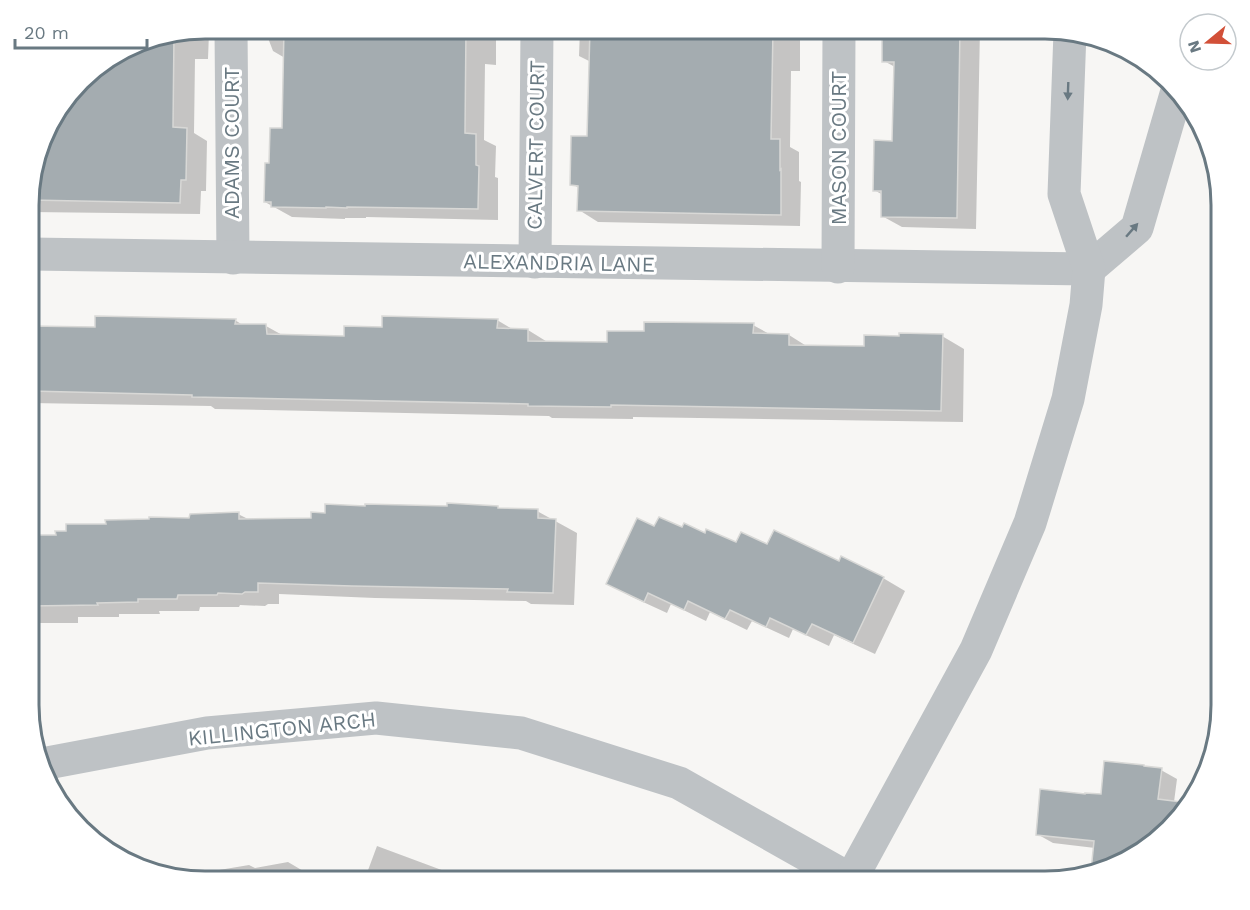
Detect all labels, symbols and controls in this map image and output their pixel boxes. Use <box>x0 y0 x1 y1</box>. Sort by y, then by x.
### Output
scale bar <box>15 12 147 50</box>
north arrow <box>1178 12 1238 72</box>
text: 20 m <box>24 22 69 43</box>
text: N <box>1183 38 1205 55</box>
street label: CALVERT COURT <box>522 60 549 230</box>
street label: ADAMS COURT <box>219 67 244 219</box>
street label: MASON COURT <box>826 70 851 225</box>
one-way arrow <box>1064 81 1073 100</box>
one-way arrow <box>1125 223 1138 238</box>
street label: ALEXANDRIA LANE <box>463 248 655 277</box>
street label: KILLINGTON ARCH <box>187 706 377 751</box>

